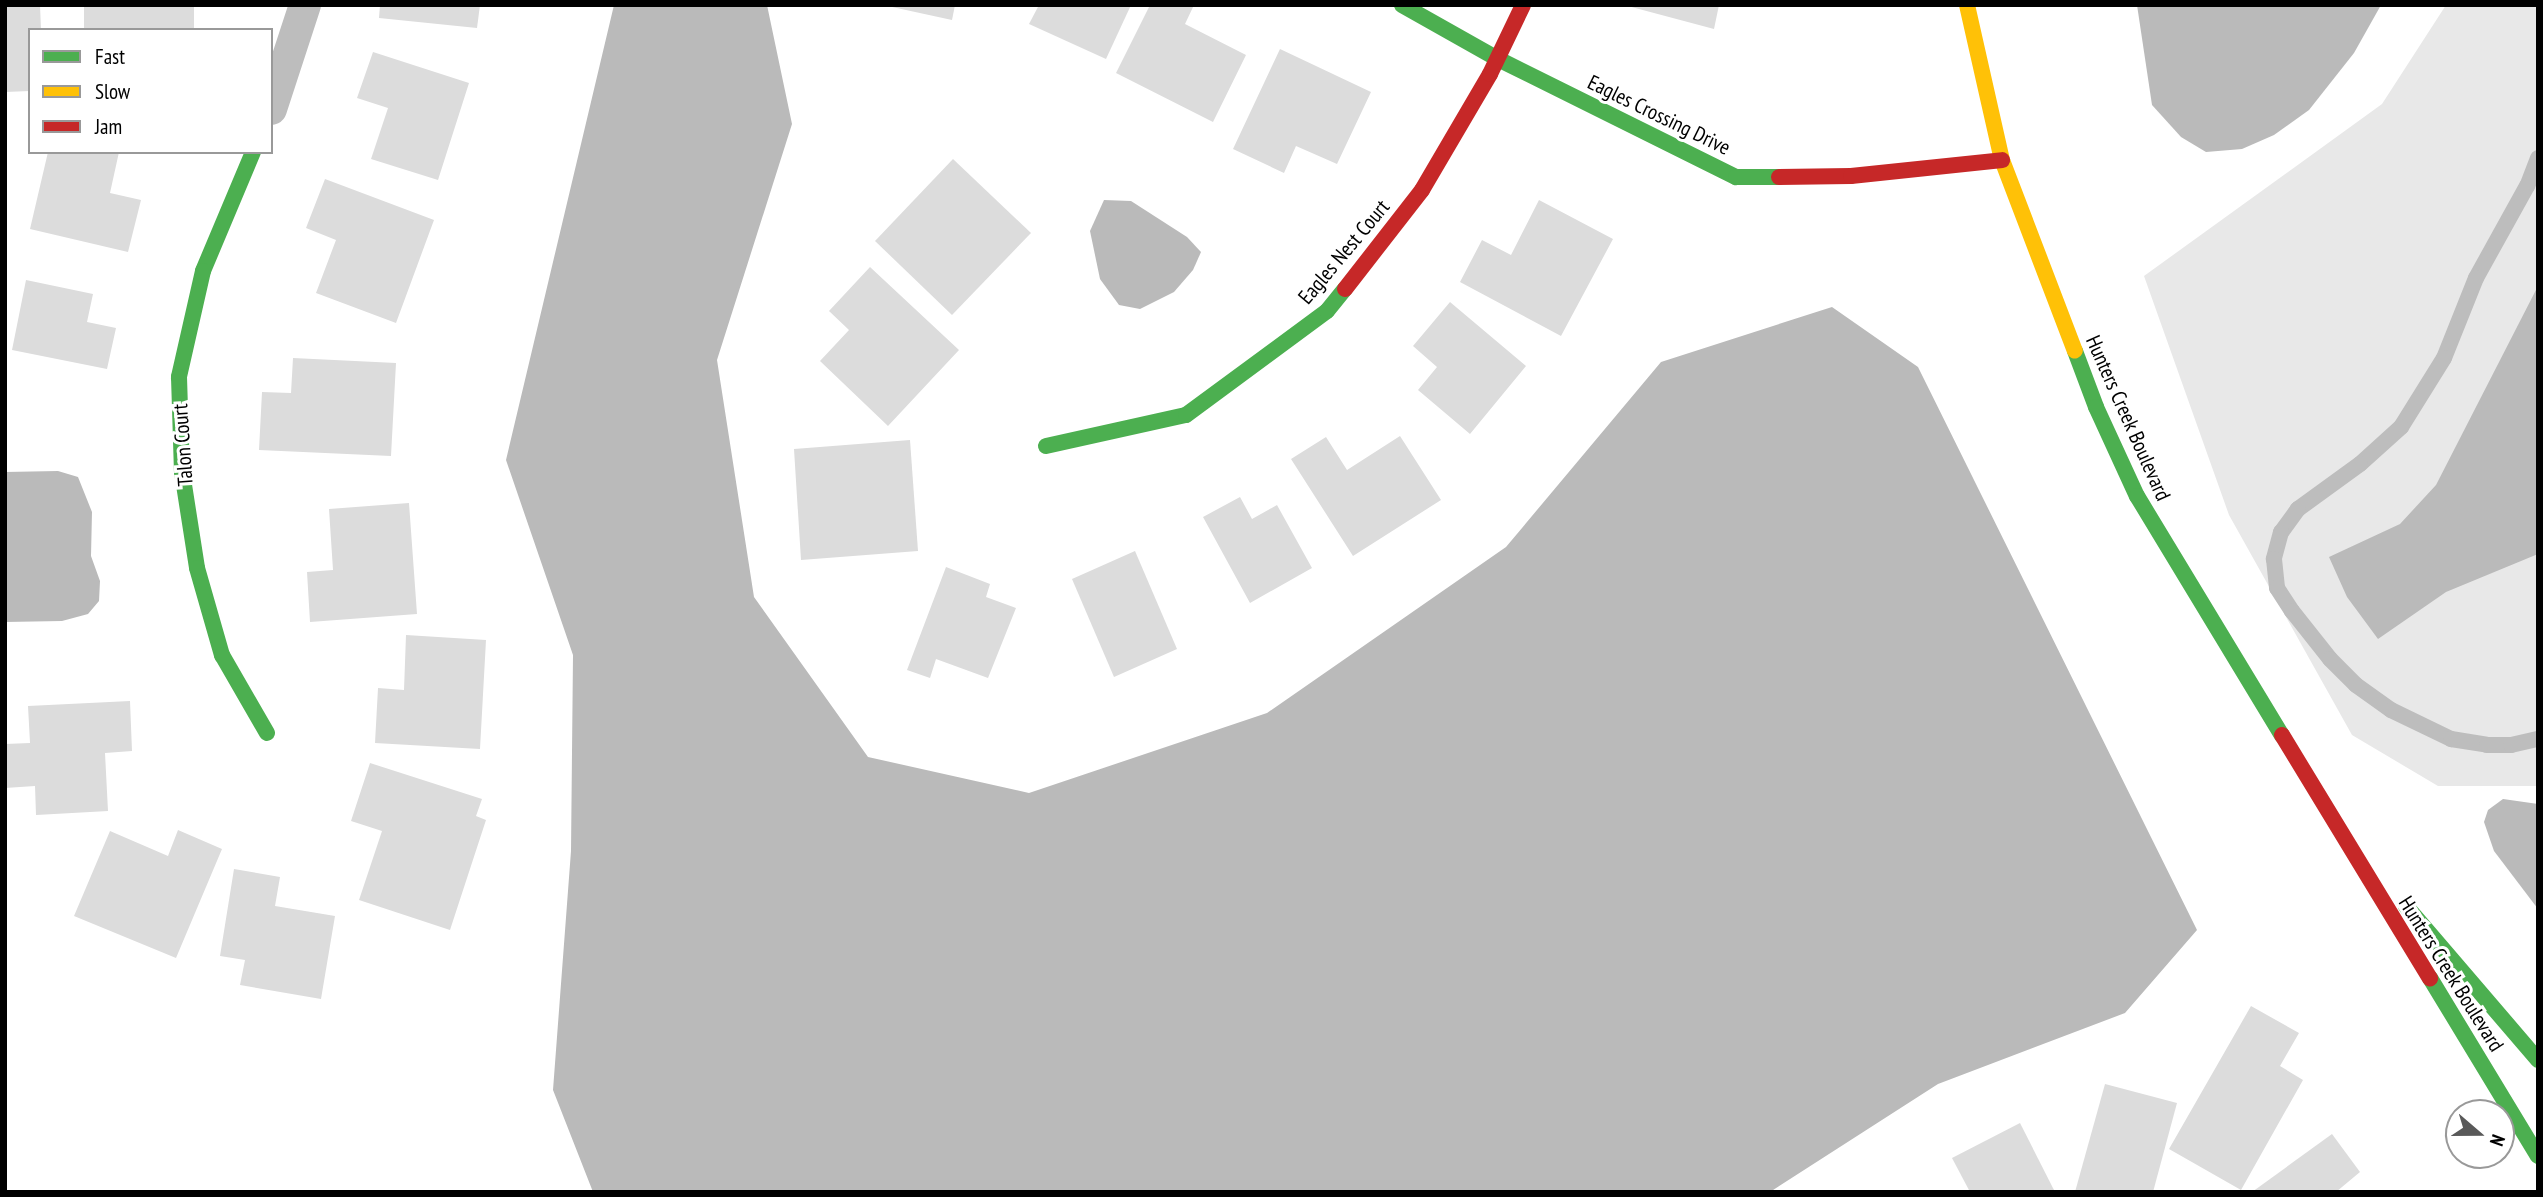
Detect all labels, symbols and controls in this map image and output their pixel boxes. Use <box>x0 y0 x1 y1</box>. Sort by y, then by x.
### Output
legend <box>28 28 273 154</box>
text: Fast <box>95 43 125 70</box>
street label: Eagles Crossing Drive <box>1584 70 1734 160</box>
text: Slow <box>95 78 130 105</box>
text: Jam <box>95 113 122 140</box>
street label: Eagles Nest Court <box>1293 195 1395 309</box>
street label: Hunters Creek Boulevard <box>2080 331 2176 505</box>
street label: Talon Court <box>168 403 198 487</box>
street label: Hunters Creek Boulevard <box>2393 892 2509 1056</box>
north arrow <box>2445 1099 2515 1169</box>
text: N <box>2485 1132 2511 1149</box>

